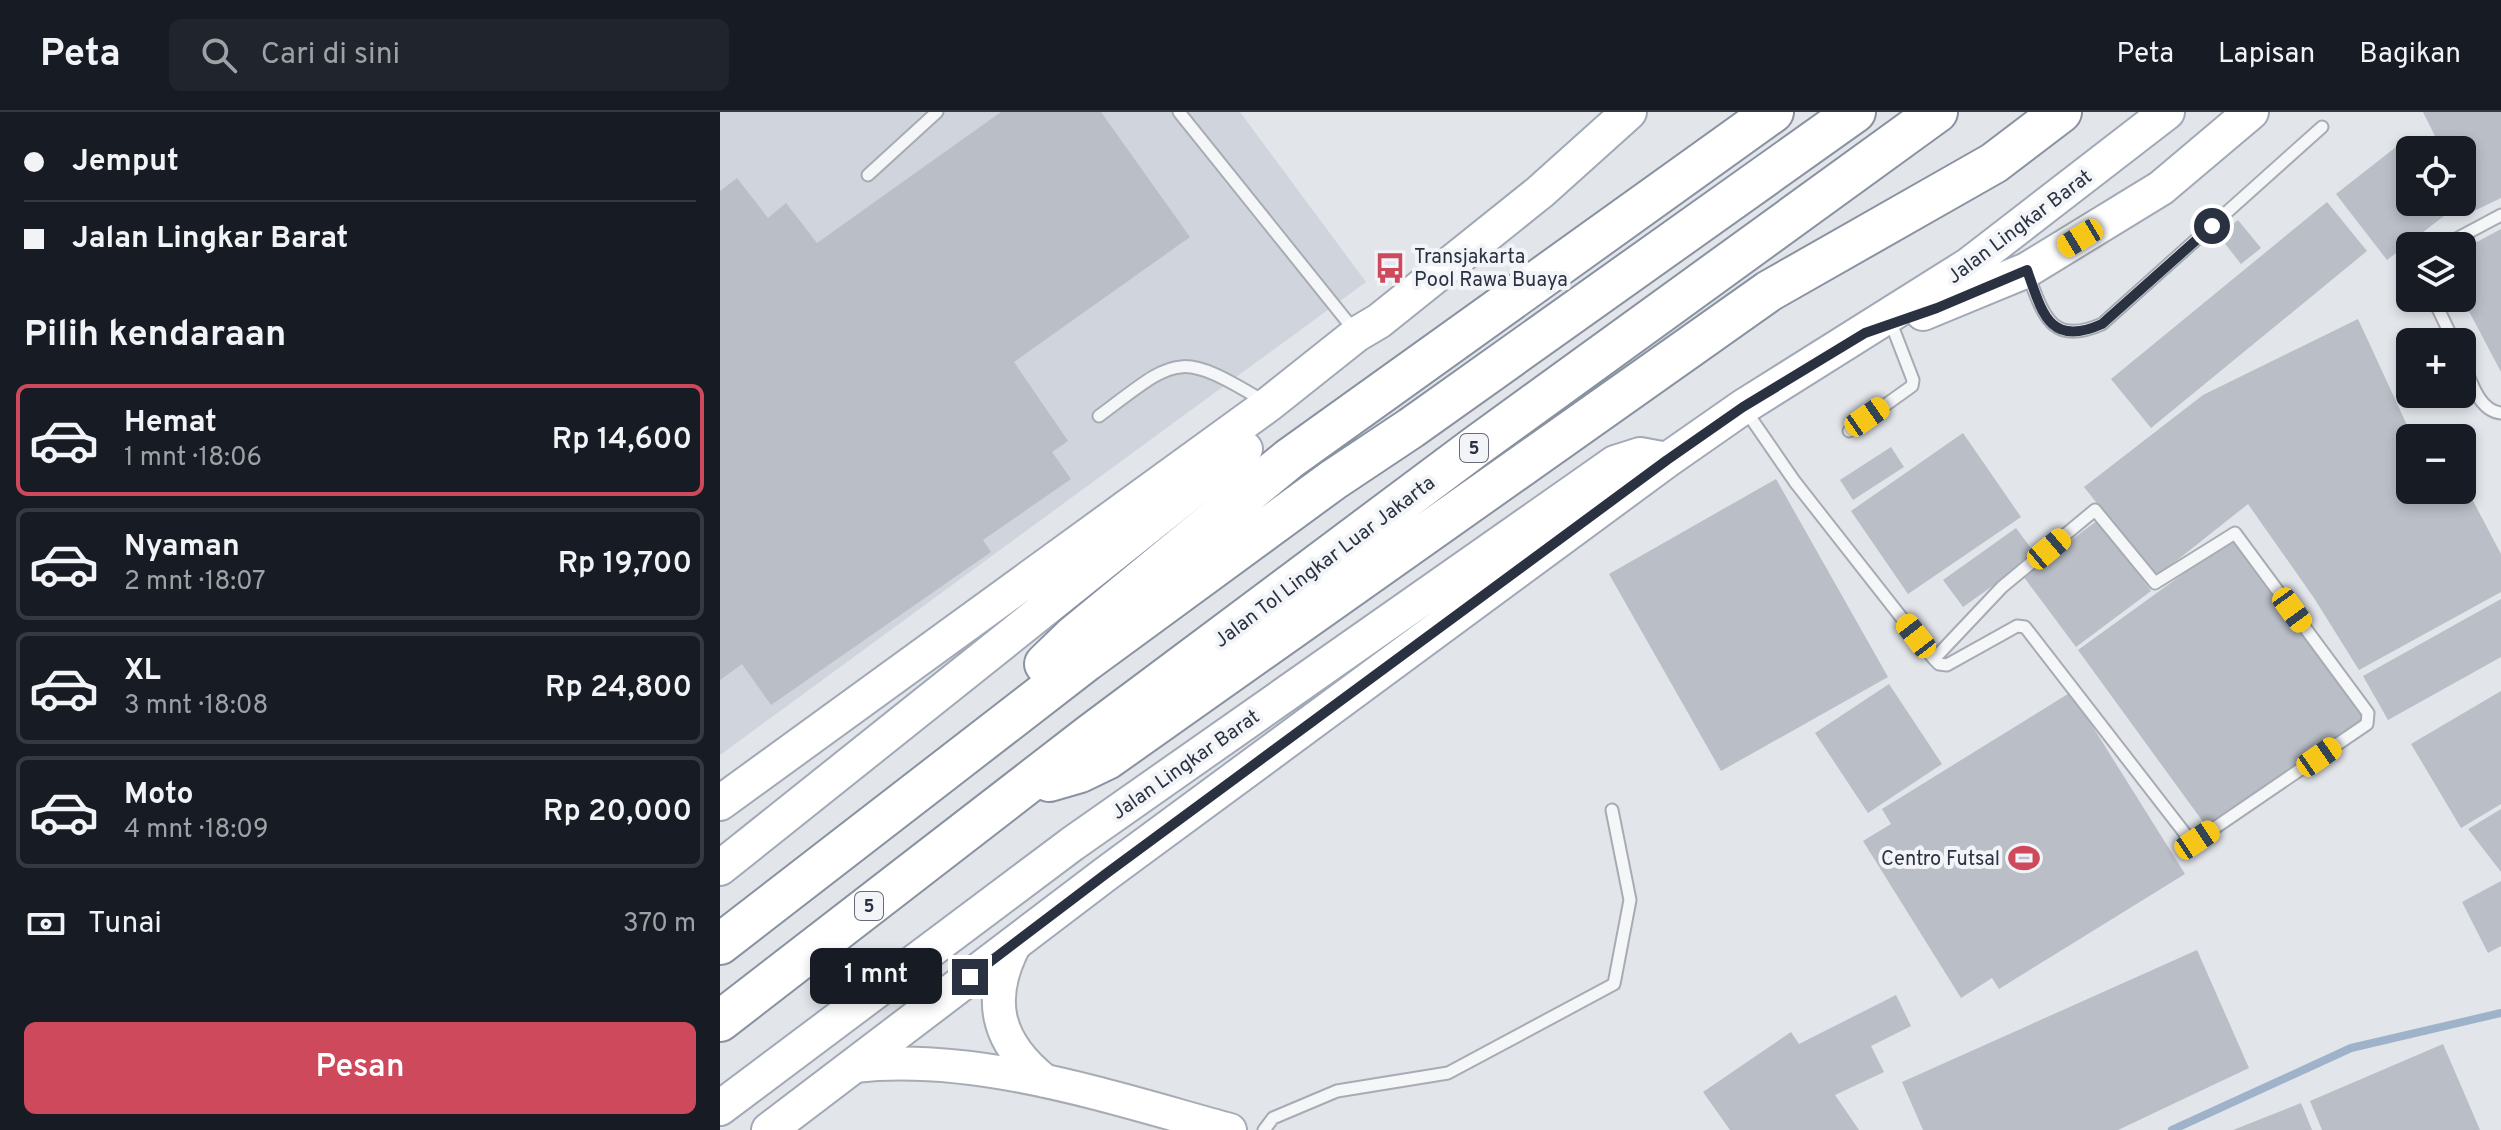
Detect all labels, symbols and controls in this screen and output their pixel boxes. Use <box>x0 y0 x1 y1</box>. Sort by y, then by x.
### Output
search box <box>169 19 729 91</box>
text: Peta <box>40 31 121 80</box>
icon: search <box>197 33 241 77</box>
text: Cari di sini <box>261 37 400 74</box>
text: Peta <box>2116 37 2174 73</box>
text: Lapisan <box>2218 37 2315 73</box>
text: Bagikan <box>2359 37 2461 73</box>
map controls <box>2396 136 2476 504</box>
button: locate <box>2396 136 2476 216</box>
text: Jemput <box>72 144 179 181</box>
street label: Jalan Lingkar Barat <box>1942 165 2098 291</box>
route start <box>2194 208 2230 244</box>
car <box>2053 215 2107 261</box>
text: Jalan Lingkar Barat <box>72 221 348 258</box>
button: layers <box>2396 232 2476 312</box>
place label: Transjakarta Pool Rawa Buaya <box>1414 245 1568 294</box>
bus stop icon: Transjakarta Pool Rawa Buaya <box>1373 251 1407 285</box>
text: Pilih kendaraan <box>24 313 286 359</box>
button: + <box>2396 328 2476 408</box>
car <box>1840 393 1894 441</box>
icon: car <box>28 404 100 476</box>
text: Hemat <box>124 405 217 442</box>
text: Rp 14,600 <box>552 422 692 459</box>
button: − <box>2396 424 2476 504</box>
road number: 5 <box>1460 434 1488 462</box>
text: 1 mnt · 18:06 <box>124 442 262 475</box>
street label: Jalan Tol Lingkar Luar Jakarta <box>1209 471 1441 654</box>
car <box>2023 524 2075 574</box>
icon: car <box>28 528 100 600</box>
text: Nyaman <box>124 529 240 566</box>
text: Rp 19,700 <box>558 546 692 583</box>
text: 2 mnt · 18:07 <box>124 566 266 599</box>
car <box>2268 584 2316 636</box>
car <box>1892 610 1940 662</box>
icon: car <box>28 652 100 724</box>
text: XL <box>124 653 161 690</box>
text: Rp 24,800 <box>545 670 692 707</box>
text: 3 mnt · 18:08 <box>124 690 268 723</box>
street label: Jalan Lingkar Barat <box>1107 705 1265 827</box>
car <box>2292 733 2346 781</box>
icon: car <box>28 776 100 848</box>
text: Moto <box>124 777 194 814</box>
text: Rp 20,000 <box>543 794 692 831</box>
text: 4 mnt · 18:09 <box>124 814 269 847</box>
car <box>2170 817 2224 863</box>
sports icon: Centro Futsal <box>2007 841 2041 875</box>
place label: Centro Futsal <box>1881 847 2000 873</box>
road number: 5 <box>855 892 883 920</box>
icon: cash <box>24 902 68 946</box>
text: Tunai <box>88 906 162 943</box>
text: 370 m <box>623 908 696 941</box>
callout: 1 mnt <box>810 949 942 1005</box>
text: 1 mnt <box>844 959 908 992</box>
route end <box>952 959 988 995</box>
button: Pesan <box>24 1022 696 1114</box>

